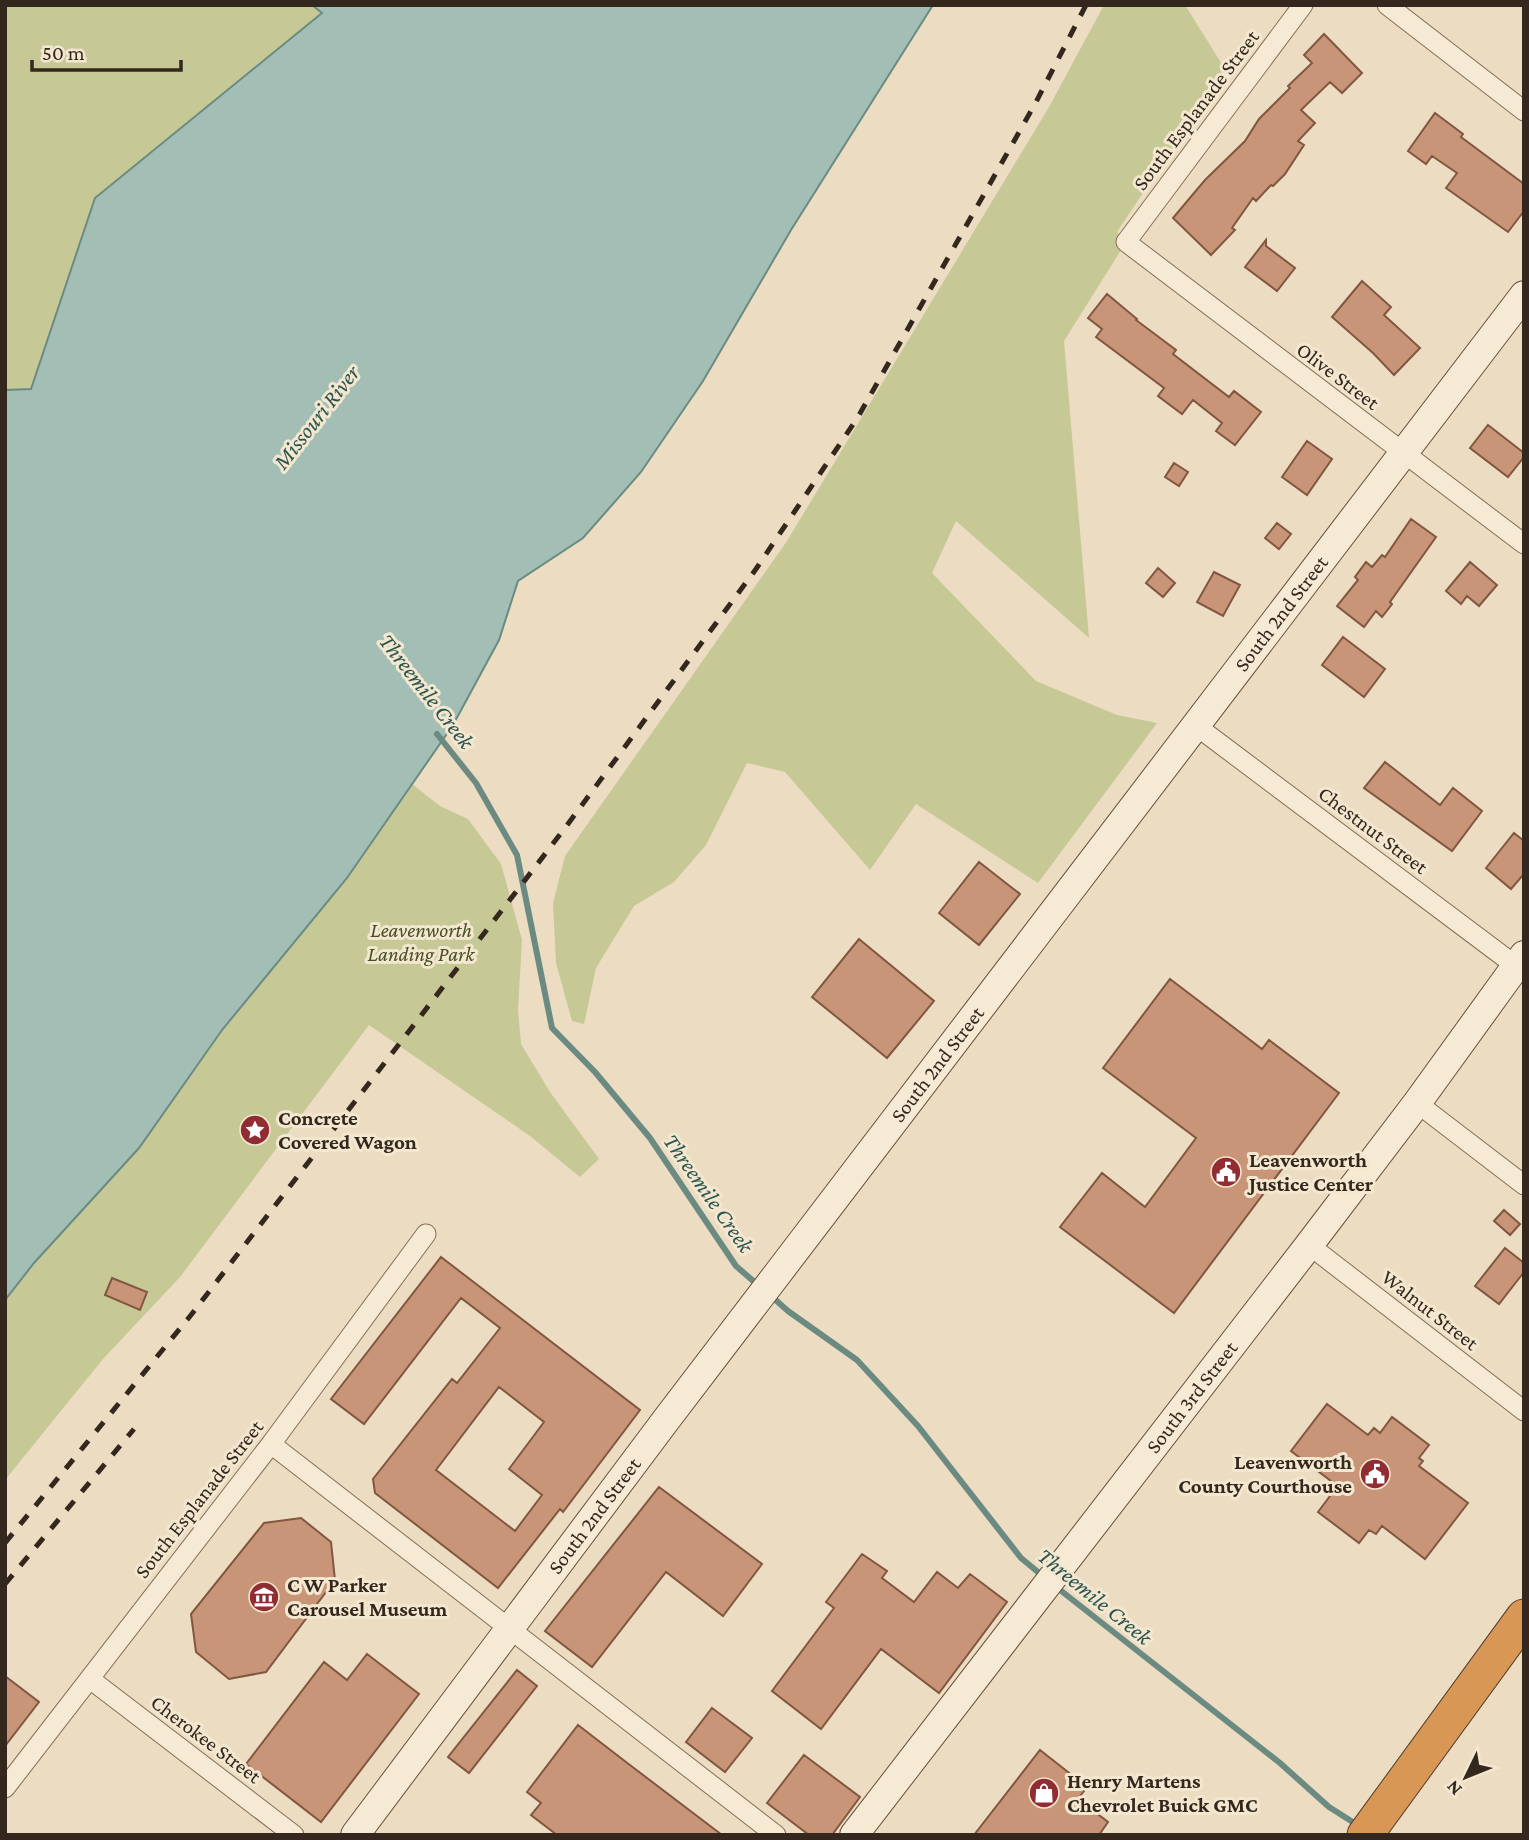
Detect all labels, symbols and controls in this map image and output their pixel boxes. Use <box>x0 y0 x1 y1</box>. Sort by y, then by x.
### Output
street label: South Esplanade Street <box>1128 25 1265 195</box>
scale bar <box>32 28 180 72</box>
text: 50 m <box>42 41 85 65</box>
street label: Olive Street <box>1292 337 1385 415</box>
water label: Missouri River <box>267 359 365 475</box>
street label: South 2nd Street <box>1229 550 1334 676</box>
water label: Threemile Creek <box>374 628 481 755</box>
street label: Chestnut Street <box>1314 781 1433 880</box>
park label: Leavenworth Landing Park <box>368 918 475 966</box>
street label: South 2nd Street <box>886 1001 990 1127</box>
place label: Concrete Covered Wagon <box>278 1106 417 1154</box>
place icon: Concrete Covered Wagon <box>238 1113 272 1147</box>
water label: Threemile Creek <box>658 1129 760 1258</box>
place label: Leavenworth Justice Center <box>1247 1148 1374 1196</box>
public building icon: Leavenworth Justice Center <box>1209 1155 1243 1189</box>
street label: Walnut Street <box>1377 1265 1484 1356</box>
street label: South 3rd Street <box>1141 1336 1243 1458</box>
street label: South Esplanade Street <box>130 1414 269 1583</box>
place label: Leavenworth County Courthouse <box>1178 1450 1352 1498</box>
street label: South 2nd Street <box>543 1452 646 1579</box>
public building icon: Leavenworth County Courthouse <box>1358 1457 1392 1491</box>
water label: Threemile Creek <box>1033 1542 1158 1650</box>
place label: C W Parker Carousel Museum <box>287 1573 447 1621</box>
museum icon: C W Parker Carousel Museum <box>247 1580 281 1614</box>
street label: Cherokee Street <box>146 1690 267 1789</box>
north arrow <box>1431 1742 1501 1812</box>
place label: Henry Martens Chevrolet Buick GMC <box>1067 1769 1258 1817</box>
shop icon: Henry Martens Chevrolet Buick GMC <box>1027 1776 1061 1810</box>
text: N <box>1442 1776 1466 1800</box>

